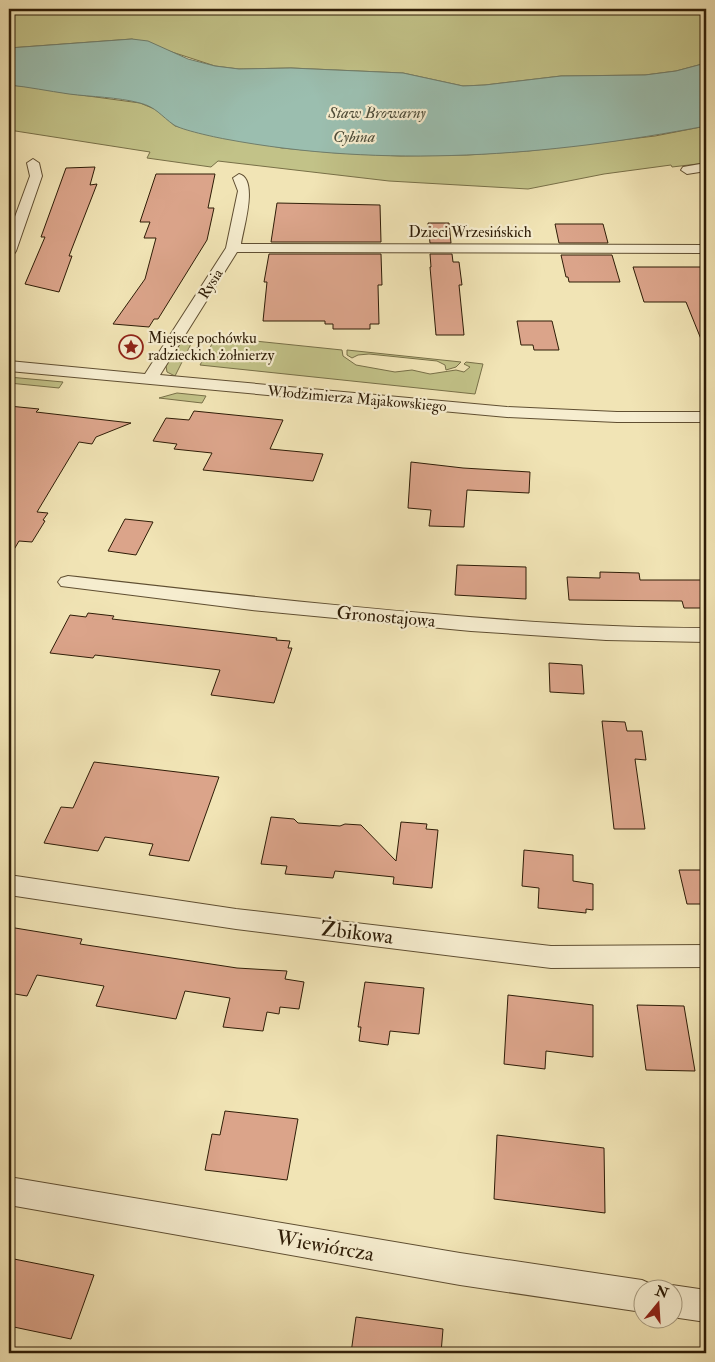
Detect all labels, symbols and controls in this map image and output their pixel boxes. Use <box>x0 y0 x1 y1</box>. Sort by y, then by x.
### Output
water label: Staw Browarny <box>327 103 426 123</box>
water label: Cybina <box>333 127 375 147</box>
street label: Dzieci Wrzesińskich <box>409 223 532 242</box>
street label: Rysia <box>194 265 228 303</box>
place label: Miejsce pochówku radzieckich żołnierzy <box>148 329 275 365</box>
place icon: Miejsce pochówku radzieckich żołnierzy <box>118 334 144 360</box>
street label: Włodzimierza Majakowskiego <box>266 382 447 416</box>
street label: Gronostajowa <box>336 601 437 633</box>
street label: Żbikowa <box>319 915 395 951</box>
street label: Wiewiórcza <box>273 1224 377 1268</box>
north arrow <box>632 1280 682 1330</box>
text: N <box>652 1282 671 1302</box>

